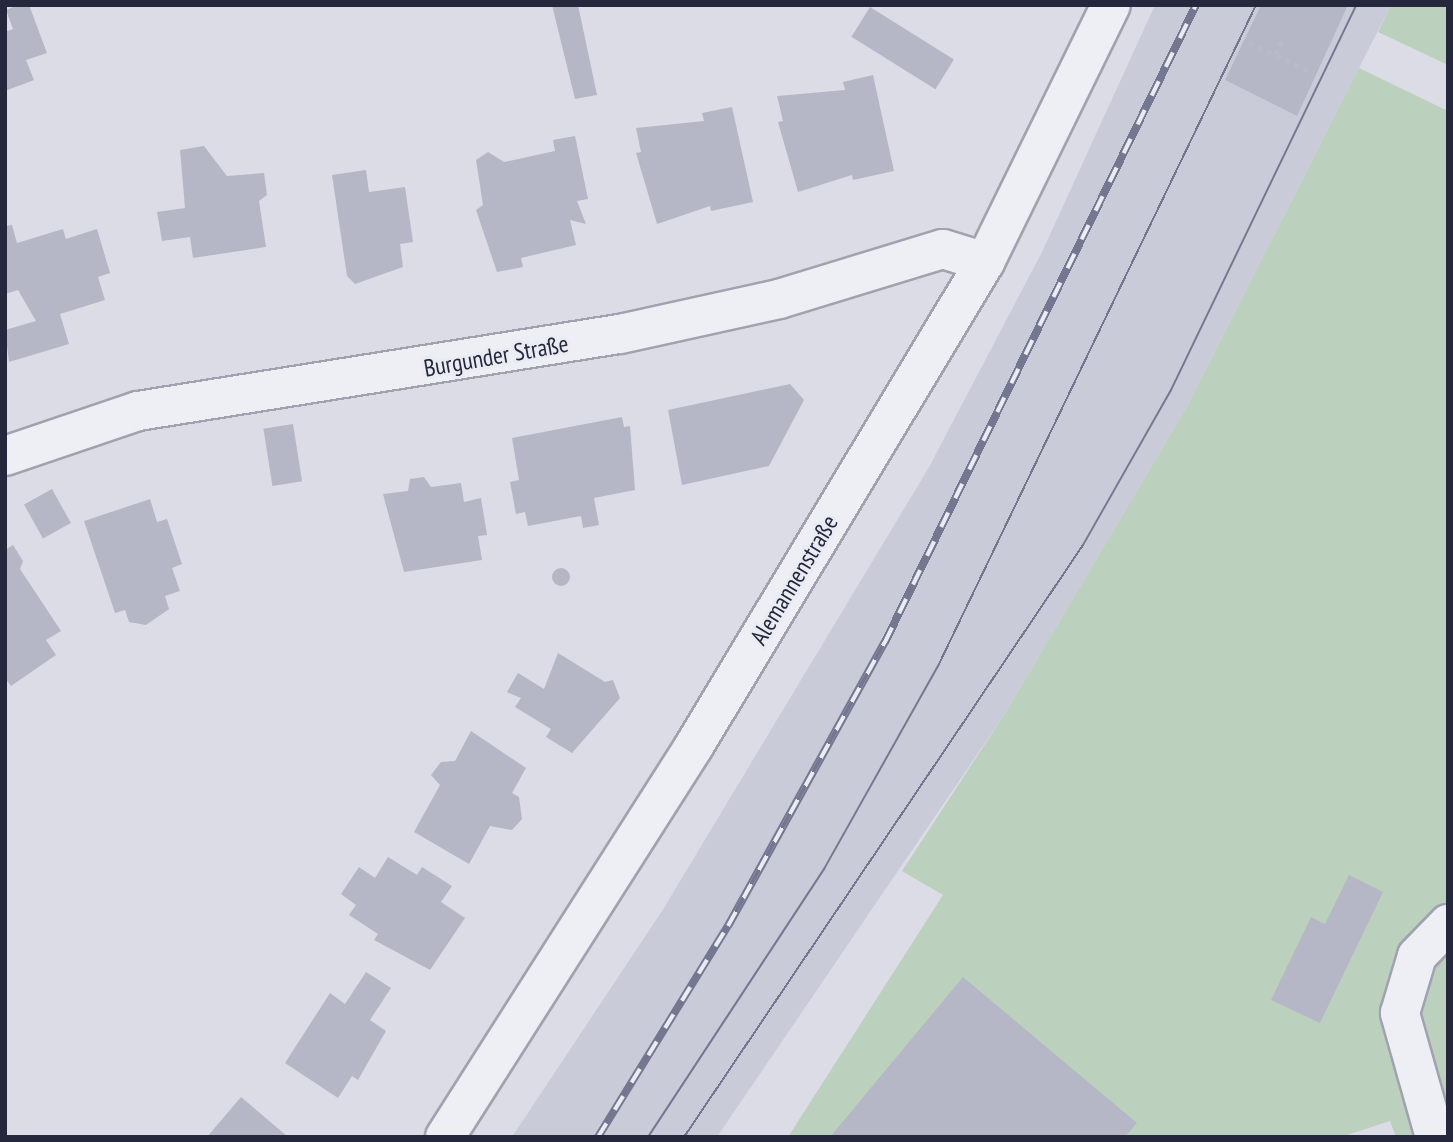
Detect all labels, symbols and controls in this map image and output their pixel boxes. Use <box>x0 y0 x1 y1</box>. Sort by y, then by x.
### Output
street label: Burgunder Straße <box>421 329 571 383</box>
street label: Alemannenstraße <box>744 510 844 650</box>

